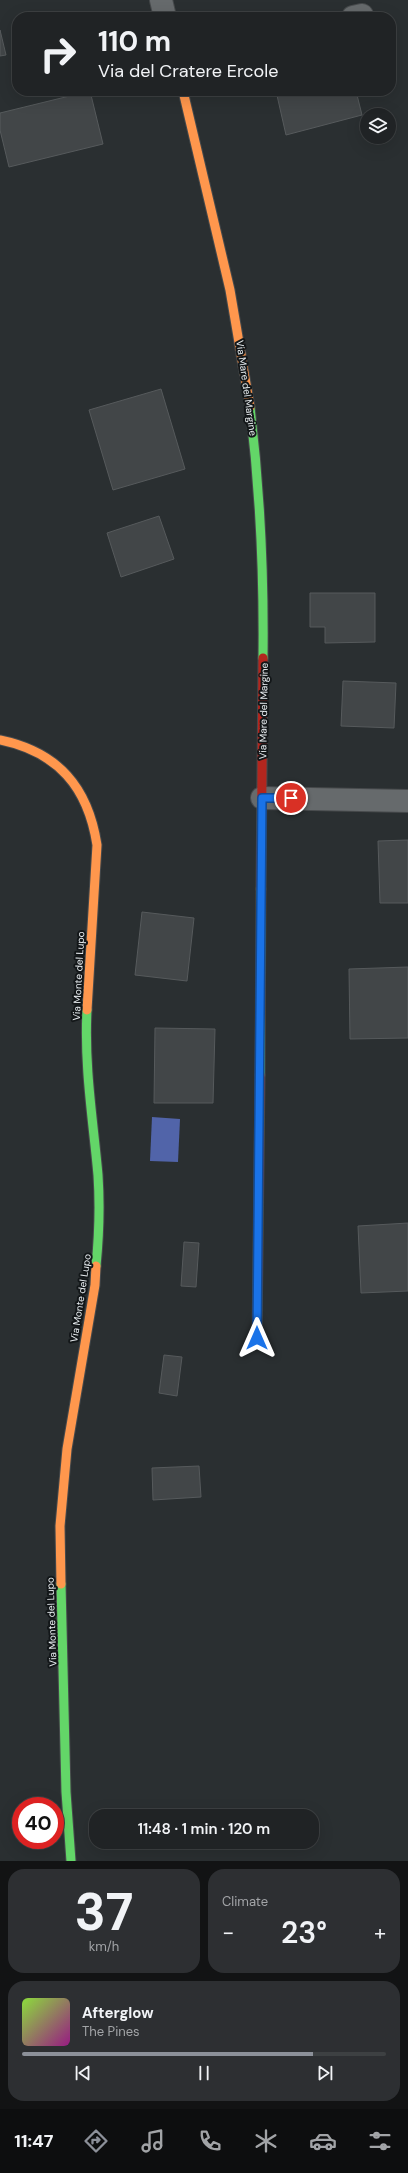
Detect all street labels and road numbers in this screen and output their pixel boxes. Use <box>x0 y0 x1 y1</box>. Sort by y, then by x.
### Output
street label: Via Mare del Margine <box>233 339 260 437</box>
street label: Via Mare del Margine <box>256 662 271 759</box>
street label: Via Monte del Lupo <box>70 931 87 1021</box>
street label: Via Monte del Lupo <box>67 1253 94 1343</box>
street label: Via Monte del Lupo <box>43 1577 60 1667</box>

